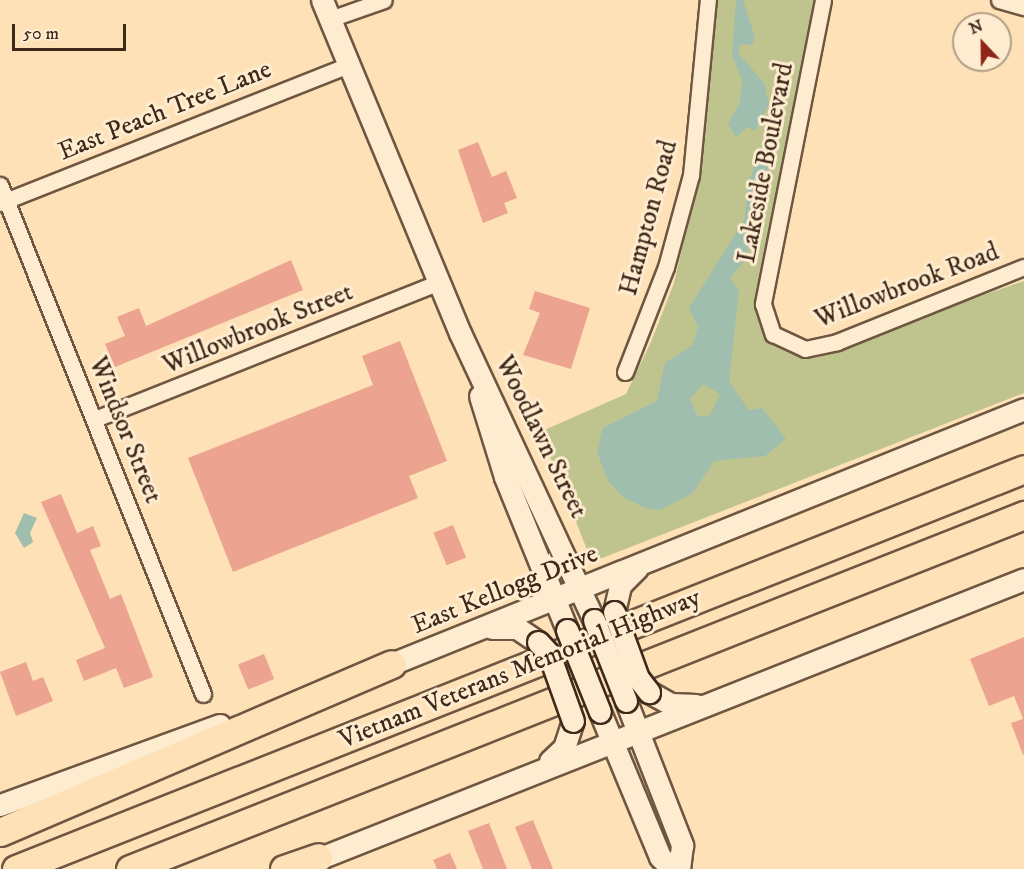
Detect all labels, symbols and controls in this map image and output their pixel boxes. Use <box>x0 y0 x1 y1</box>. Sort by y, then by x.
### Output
scale bar <box>15 12 129 50</box>
north arrow <box>952 12 1012 72</box>
text: N <box>966 15 986 39</box>
text: 50 m <box>23 23 59 45</box>
street label: East Peach Tree Lane <box>54 54 276 168</box>
street label: Lakeside Boulevard <box>731 60 801 266</box>
street label: Hampton Road <box>613 137 685 299</box>
street label: Willowbrook Road <box>811 237 1003 335</box>
street label: Willowbrook Street <box>158 277 358 381</box>
street label: Woodlawn Street <box>488 351 594 523</box>
street label: Windsor Street <box>82 352 168 508</box>
street label: East Kellogg Drive <box>407 538 603 642</box>
street label: Vietnam Veterans Memorial Highway <box>335 582 705 756</box>

